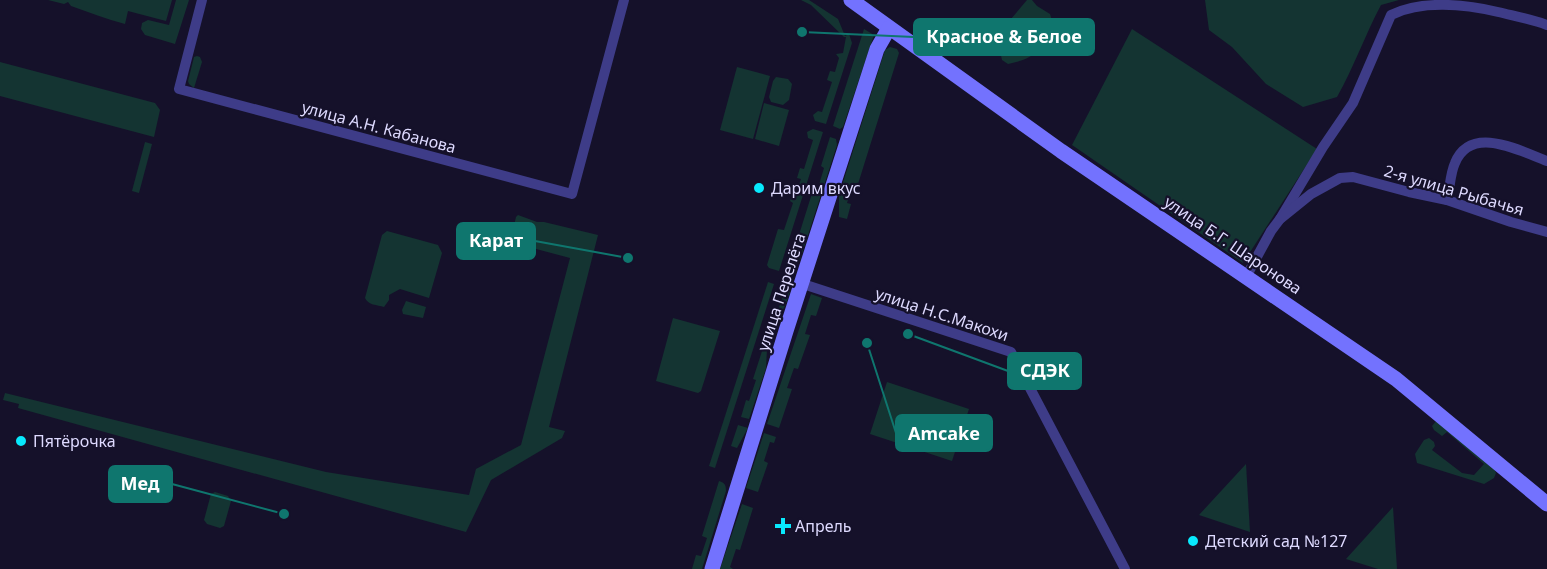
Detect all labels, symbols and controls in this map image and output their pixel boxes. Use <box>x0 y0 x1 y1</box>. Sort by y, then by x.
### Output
callout: Красное & Белое <box>914 19 1094 55</box>
text: Красное & Белое <box>926 24 1082 48</box>
street label: улица А.Н. Кабанова <box>299 96 459 158</box>
street label: 2-я улица Рыбачья <box>1381 160 1527 220</box>
place label: Дарим вкус <box>771 177 861 199</box>
marker: Дарим вкус <box>752 181 766 195</box>
street label: улица Б.Г. Шаронова <box>1160 191 1306 299</box>
callout: Карат <box>457 223 535 259</box>
text: Карат <box>469 228 523 252</box>
street label: улица Перелёта <box>752 230 810 354</box>
street label: улица Н.С.Макохи <box>872 282 1012 346</box>
callout: СДЭК <box>1008 353 1081 389</box>
text: СДЭК <box>1020 358 1070 382</box>
callout: Amcake <box>896 415 992 451</box>
text: Amcake <box>908 421 980 445</box>
place label: Пятёрочка <box>33 430 116 452</box>
marker: Пятёрочка <box>14 434 28 448</box>
callout: Мед <box>109 466 172 502</box>
text: Мед <box>121 471 160 495</box>
place label: Апрель <box>795 515 852 537</box>
marker: Апрель <box>776 519 790 533</box>
place label: Детский сад №127 <box>1205 530 1347 552</box>
marker: Детский сад №127 <box>1186 534 1200 548</box>

